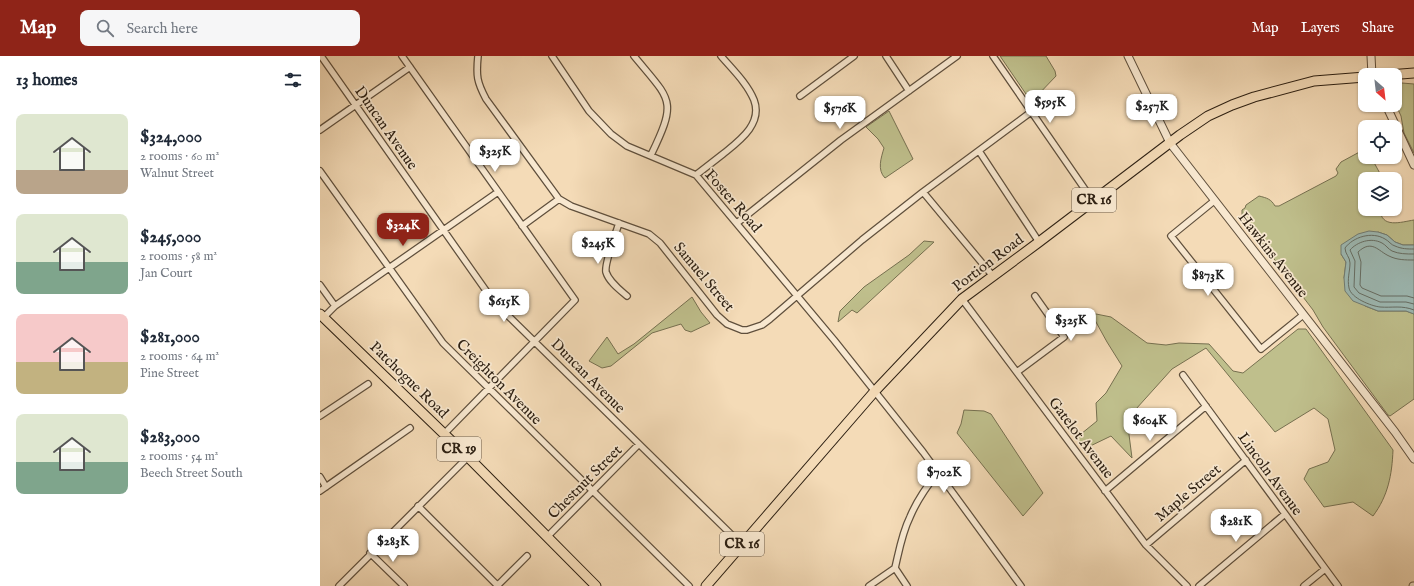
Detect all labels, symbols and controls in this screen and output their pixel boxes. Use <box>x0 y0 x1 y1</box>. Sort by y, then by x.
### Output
search box <box>80 10 360 46</box>
text: Map <box>20 16 56 40</box>
icon: search <box>94 17 116 39</box>
text: Search here <box>126 19 198 38</box>
text: Map <box>1252 19 1279 37</box>
text: Layers <box>1301 19 1340 37</box>
text: Share <box>1362 19 1394 37</box>
north arrow <box>1358 68 1402 112</box>
map controls <box>1358 68 1402 216</box>
icon: filters <box>282 69 304 91</box>
text: 13 homes <box>16 70 77 91</box>
street label: Duncan Avenue <box>350 82 422 174</box>
pin: $595K <box>1022 90 1078 124</box>
text: $595K <box>1034 94 1066 111</box>
pin: $257K <box>1124 94 1180 128</box>
pin: $576K <box>812 96 868 130</box>
text: $257K <box>1135 98 1169 115</box>
text: $576K <box>824 100 856 117</box>
button: locate <box>1358 120 1402 164</box>
text: $324,000 <box>140 127 202 148</box>
icon: home <box>48 130 96 178</box>
pin: $325K <box>467 139 523 173</box>
text: $325K <box>479 143 511 160</box>
text: 2 rooms · 60 m² <box>140 148 219 165</box>
text: Walnut Street <box>140 165 214 182</box>
street label: Foster Road <box>700 166 766 237</box>
button: layers <box>1358 172 1402 216</box>
road number: CR 16 <box>1072 188 1116 212</box>
street label: Hawkins Avenue <box>1234 208 1312 302</box>
pin: $324K <box>375 213 431 247</box>
text: $324K <box>386 217 420 234</box>
text: $245,000 <box>140 227 201 248</box>
street label: Portion Road <box>949 229 1028 296</box>
icon: home <box>48 230 96 278</box>
pin: $245K <box>570 231 626 265</box>
text: $245K <box>581 235 615 252</box>
street label: Samuel Street <box>669 238 739 316</box>
text: 2 rooms · 58 m² <box>140 248 217 265</box>
pin: $873K <box>1180 263 1236 297</box>
text: Jan Court <box>140 265 193 282</box>
text: $873K <box>1192 267 1224 284</box>
pin: $615K <box>476 289 532 323</box>
text: $615K <box>488 293 520 310</box>
pin: $325K <box>1043 308 1099 342</box>
text: $325K <box>1055 312 1087 329</box>
text: $281,000 <box>140 327 200 348</box>
icon: home <box>48 330 96 378</box>
street label: Creighton Avenue <box>452 335 546 429</box>
street label: Duncan Avenue <box>547 335 629 417</box>
street label: Patchogue Road <box>365 338 453 423</box>
text: 2 rooms · 64 m² <box>140 348 219 365</box>
text: Pine Street <box>140 365 199 382</box>
street label: Gatelot Avenue <box>1044 394 1118 482</box>
pin: $604K <box>1122 408 1178 442</box>
text: $604K <box>1133 412 1167 429</box>
text: $283,000 <box>140 427 200 448</box>
street label: Lincoln Avenue <box>1233 429 1307 519</box>
icon: home <box>48 430 96 478</box>
road number: CR 19 <box>437 437 481 461</box>
street label: Chestnut Street <box>544 441 626 523</box>
text: 2 rooms · 54 m² <box>140 448 218 465</box>
pin: $702K <box>916 460 972 494</box>
street label: Maple Street <box>1151 460 1225 526</box>
text: $702K <box>926 464 962 481</box>
text: Beech Street South <box>140 465 243 482</box>
pin: $281K <box>1208 509 1264 543</box>
text: $281K <box>1220 513 1252 530</box>
pin: $283K <box>365 529 421 563</box>
road number: CR 16 <box>720 532 764 556</box>
text: $283K <box>377 533 409 550</box>

